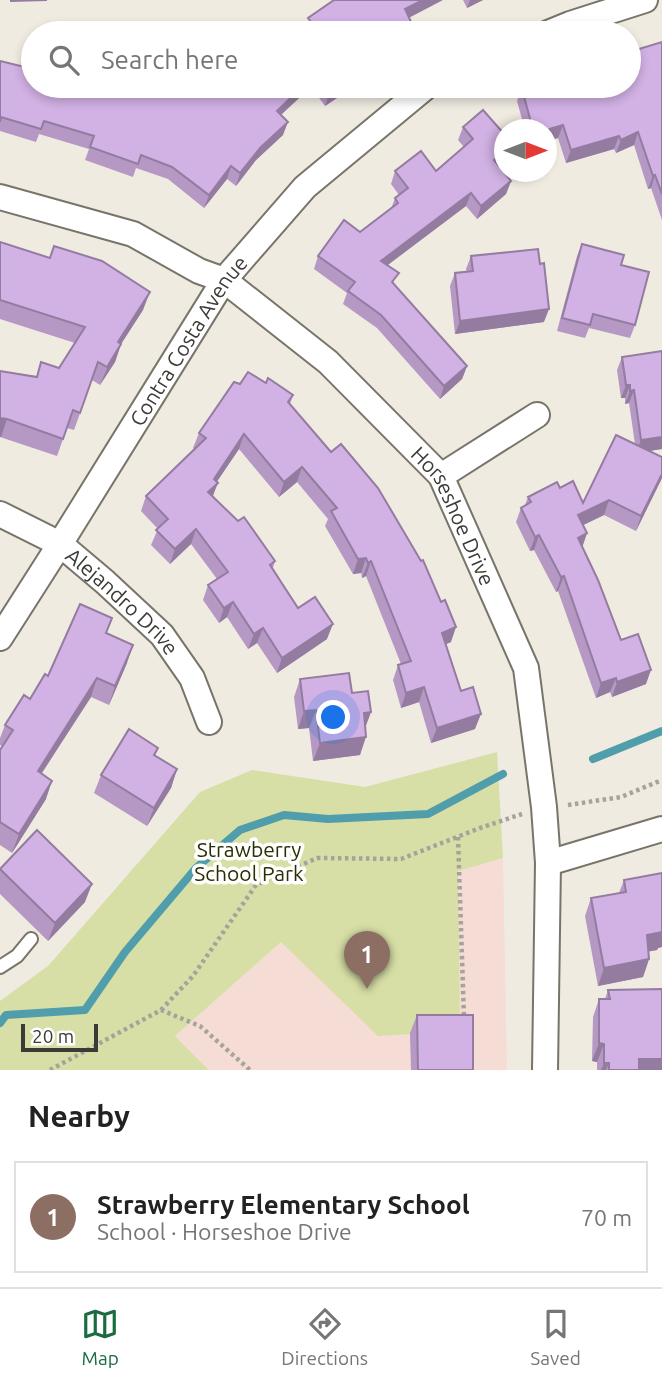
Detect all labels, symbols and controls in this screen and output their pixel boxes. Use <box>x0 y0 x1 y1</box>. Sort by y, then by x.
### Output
search box <box>21 21 641 98</box>
icon: search <box>45 41 83 79</box>
text: Search here <box>101 45 238 74</box>
north arrow <box>494 119 557 182</box>
street label: Contra Costa Avenue <box>124 251 252 430</box>
street label: Horseshoe Drive <box>407 441 500 589</box>
street label: Alejandro Drive <box>61 543 184 659</box>
your location <box>316 700 350 734</box>
park label: Strawberry School Park <box>194 837 304 885</box>
pin: 1 <box>344 931 390 989</box>
scale bar <box>21 1021 98 1053</box>
text: 20 m <box>32 1025 74 1047</box>
text: Nearby <box>28 1099 130 1133</box>
text: Strawberry Elementary School <box>97 1190 470 1219</box>
text: 1 <box>47 1205 59 1230</box>
text: 70 m <box>581 1205 632 1230</box>
text: School · Horseshoe Drive <box>97 1219 352 1244</box>
tab: Map <box>81 1305 119 1369</box>
tab: Directions <box>281 1305 368 1369</box>
tab: Saved <box>530 1305 581 1369</box>

